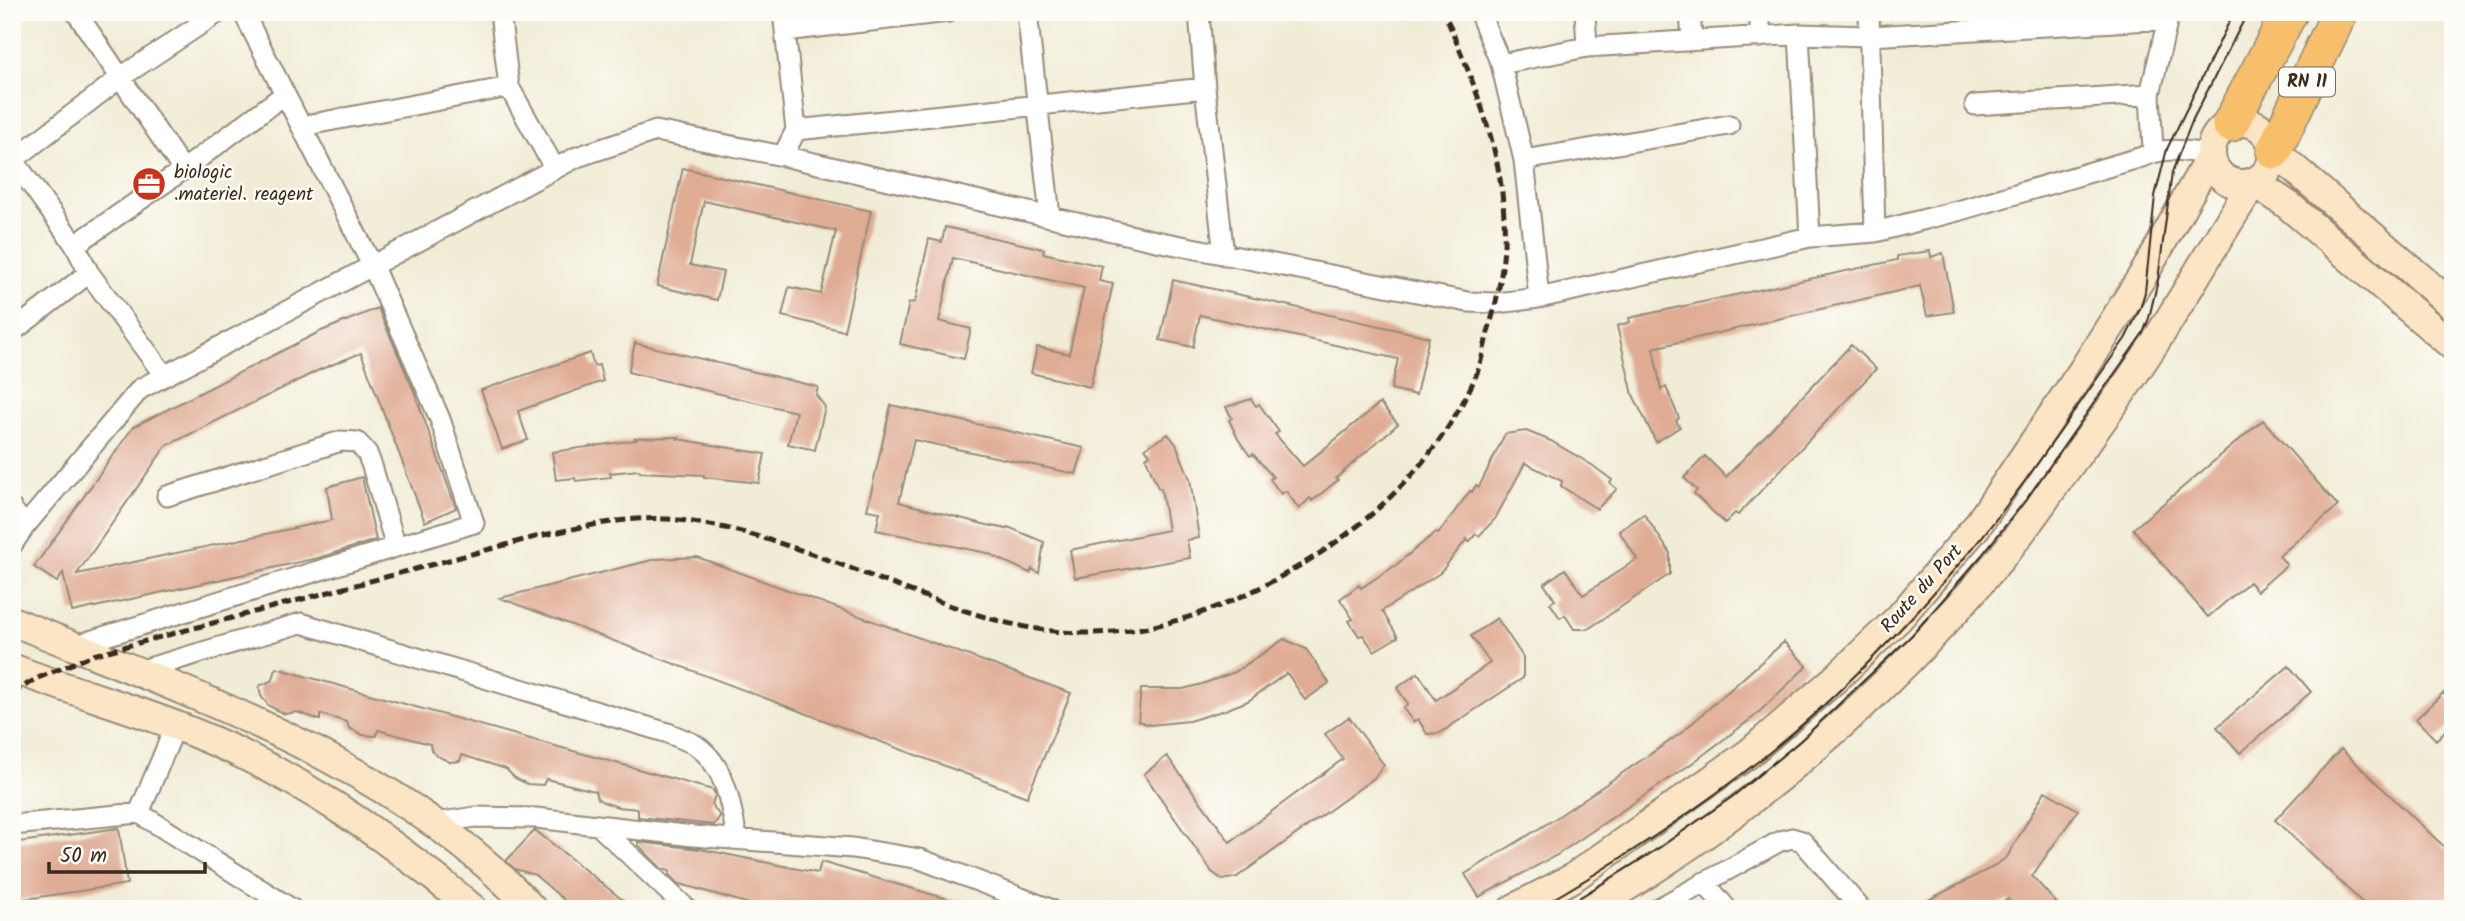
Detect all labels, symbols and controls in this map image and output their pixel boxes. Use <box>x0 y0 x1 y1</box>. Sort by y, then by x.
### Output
road number: RN 11 <box>2279 68 2335 96</box>
place label: biologic .materiel. reagent <box>174 158 314 210</box>
office icon: biologic .materiel. reagent <box>130 165 168 203</box>
street label: Route du Port <box>1874 537 1971 640</box>
scale bar <box>49 830 205 874</box>
text: 50 m <box>60 840 107 873</box>

